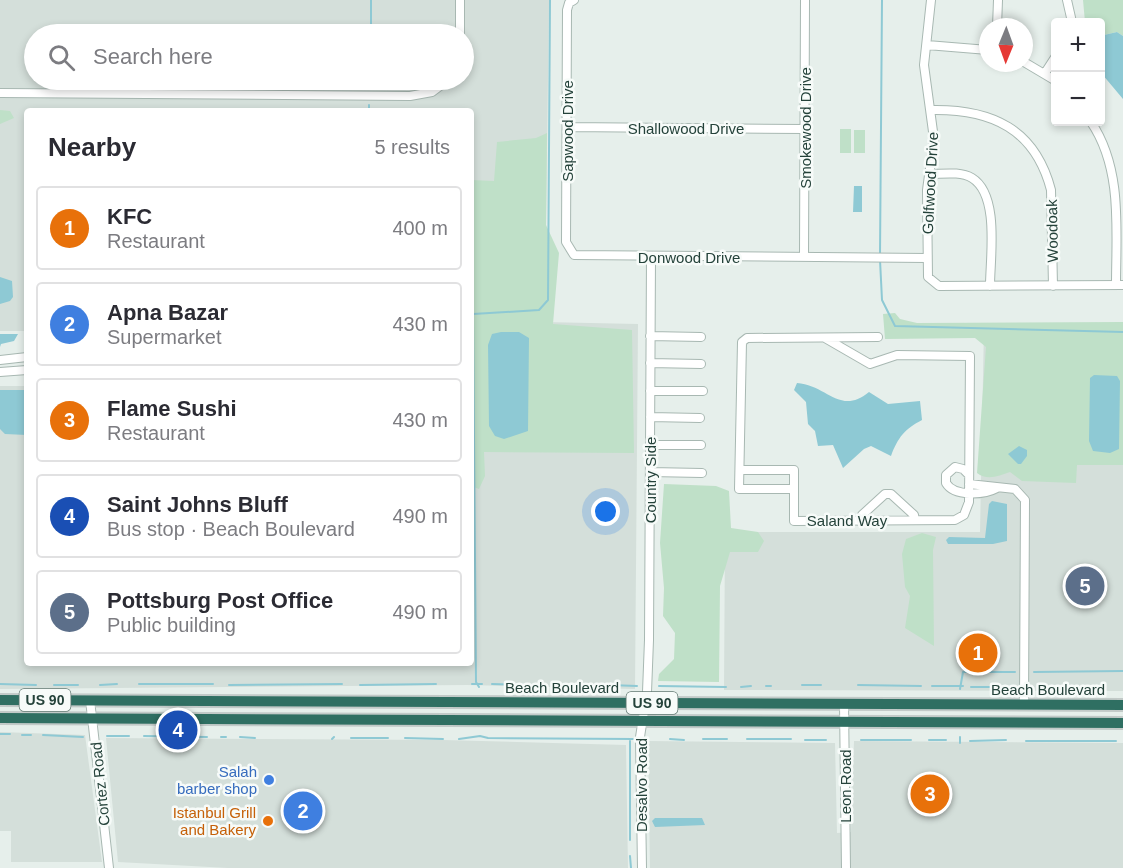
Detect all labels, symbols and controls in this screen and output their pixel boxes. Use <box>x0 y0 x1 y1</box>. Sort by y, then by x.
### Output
north arrow <box>979 18 1033 72</box>
map controls <box>1051 18 1105 126</box>
button: + <box>1051 18 1105 72</box>
search box <box>24 24 474 90</box>
icon: search <box>45 41 78 74</box>
text: Search here <box>93 44 213 69</box>
street label: Smokewood Drive <box>797 67 814 189</box>
button: − <box>1051 72 1105 126</box>
street label: Sapwood Drive <box>559 80 576 182</box>
street label: Shallowood Drive <box>628 120 744 137</box>
street label: Golfwood Drive <box>919 131 941 235</box>
text: Nearby <box>48 132 136 162</box>
text: 5 results <box>374 136 450 158</box>
street label: Woodoak <box>1043 199 1061 263</box>
text: KFC <box>107 204 152 229</box>
text: 1 <box>64 217 75 239</box>
text: 400 m <box>392 217 448 239</box>
text: Restaurant <box>107 230 205 252</box>
street label: Donwood Drive <box>638 249 740 266</box>
text: Apna Bazar <box>107 300 228 325</box>
text: 2 <box>64 313 75 335</box>
text: 430 m <box>392 313 448 335</box>
text: Supermarket <box>107 326 222 348</box>
text: Flame Sushi <box>107 396 237 421</box>
text: 3 <box>64 409 75 431</box>
text: 430 m <box>392 409 448 431</box>
text: Restaurant <box>107 422 205 444</box>
street label: Country Side <box>642 437 659 523</box>
text: Saint Johns Bluff <box>107 492 288 517</box>
your location <box>591 497 620 526</box>
text: 4 <box>64 505 75 527</box>
text: 490 m <box>392 505 448 527</box>
street label: Saland Way <box>807 512 888 529</box>
text: Bus stop · Beach Boulevard <box>107 518 355 540</box>
pin: 5 <box>1066 564 1104 608</box>
text: Pottsburg Post Office <box>107 588 333 613</box>
text: 5 <box>64 601 75 623</box>
text: 490 m <box>392 601 448 623</box>
text: Public building <box>107 614 236 636</box>
pin: 1 <box>958 630 998 676</box>
street label: Beach Boulevard <box>505 679 619 696</box>
street label: Beach Boulevard <box>991 681 1105 698</box>
road number: US 90 <box>20 689 70 711</box>
road number: US 90 <box>626 692 678 714</box>
pin: 4 <box>158 708 198 752</box>
street label: Desalvo Road <box>633 738 650 832</box>
street label: Cortez Road <box>87 741 113 827</box>
street label: Leon Road <box>837 749 854 823</box>
place label: Salah barber shop <box>177 763 257 797</box>
pin: 3 <box>910 772 950 816</box>
marker: Salah barber shop <box>262 773 276 787</box>
pin: 2 <box>284 788 322 834</box>
place label: Istanbul Grill and Bakery <box>173 804 256 838</box>
marker: Istanbul Grill and Bakery <box>261 814 275 828</box>

